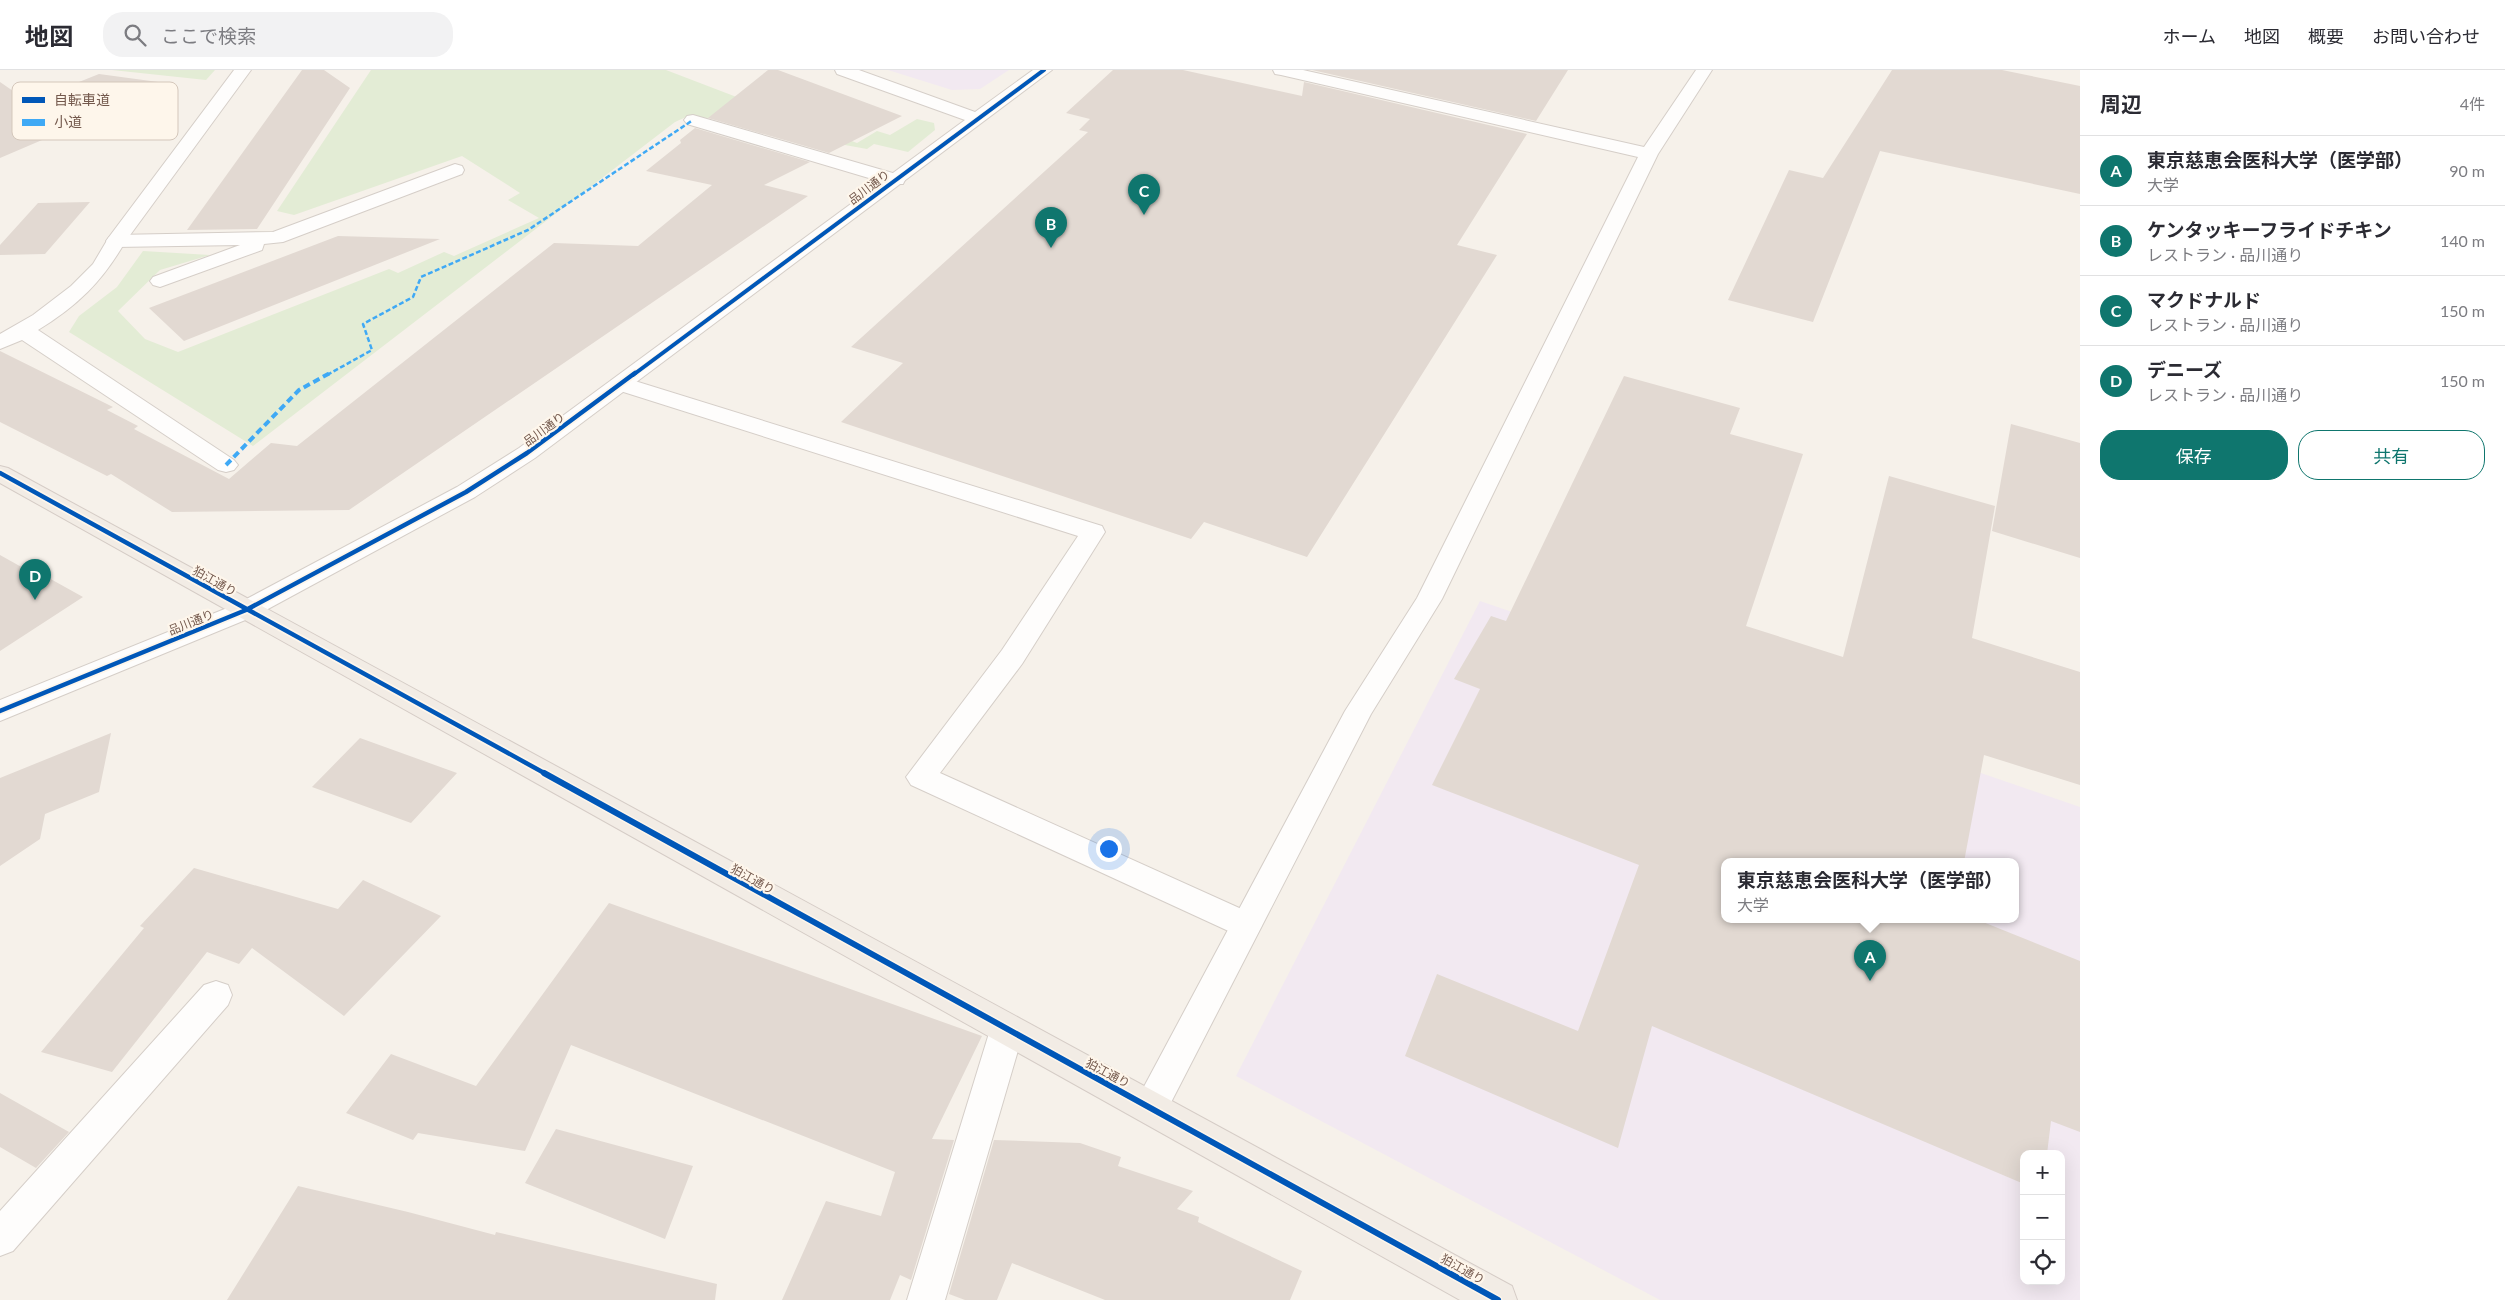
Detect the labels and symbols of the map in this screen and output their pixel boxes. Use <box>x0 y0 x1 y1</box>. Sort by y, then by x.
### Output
legend <box>12 82 178 140</box>
text: 自転車道 <box>54 91 110 108</box>
text: 小道 <box>54 113 82 130</box>
street label: 品川通り <box>845 167 893 207</box>
pin: C <box>1128 174 1160 215</box>
pin: B <box>1035 207 1067 248</box>
street label: 品川通り <box>520 409 568 449</box>
pin: D <box>19 559 51 600</box>
street label: 狛江通り <box>190 563 240 599</box>
street label: 品川通り <box>166 606 216 638</box>
your location <box>1096 836 1122 862</box>
street label: 狛江通り <box>728 861 778 897</box>
pin: A <box>1854 940 1886 981</box>
street label: 狛江通り <box>1083 1055 1133 1091</box>
street label: 狛江通り <box>1438 1251 1488 1287</box>

